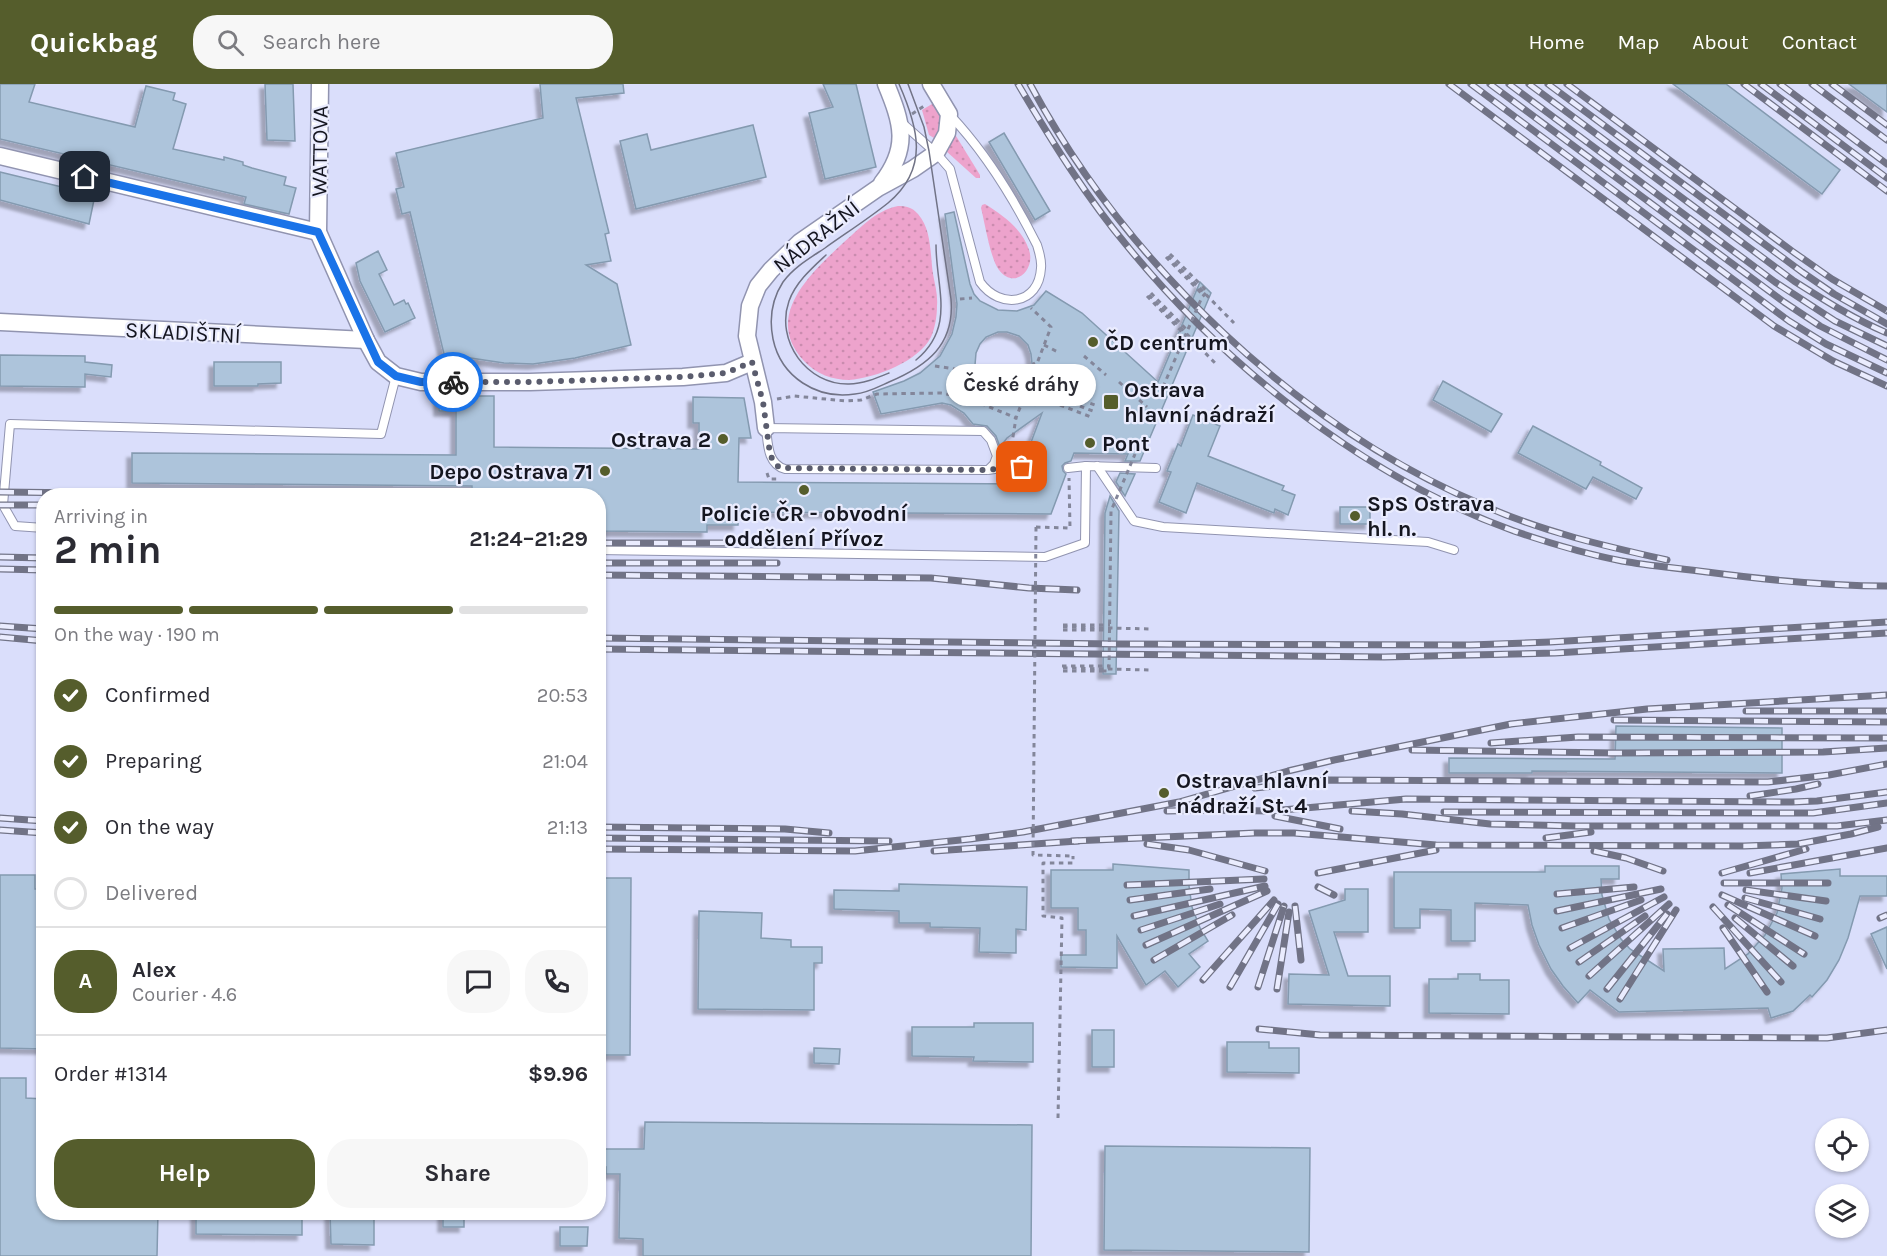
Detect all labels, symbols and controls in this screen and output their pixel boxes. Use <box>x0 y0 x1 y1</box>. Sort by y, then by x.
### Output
search box <box>193 15 613 69</box>
text: Quickbag <box>30 26 157 59</box>
icon: search <box>214 26 247 59</box>
text: Search here <box>262 29 381 55</box>
text: Home <box>1529 30 1585 54</box>
text: Map <box>1618 30 1659 54</box>
text: About <box>1692 30 1749 54</box>
text: Contact <box>1782 30 1857 54</box>
street label: WATTOVA <box>306 105 334 197</box>
pin <box>59 151 110 202</box>
icon: home <box>68 160 101 193</box>
street label: NÁDRAŽNÍ <box>768 194 866 279</box>
street label: SKLADIŠTNÍ <box>124 316 242 349</box>
place label: ČD centrum <box>1105 329 1229 356</box>
marker: ČD centrum <box>1086 335 1100 349</box>
courier <box>423 352 483 412</box>
callout: České dráhy <box>947 365 1097 407</box>
icon: bike <box>437 366 470 399</box>
text: České dráhy <box>963 373 1079 396</box>
place label: Ostrava hlavní nádraží <box>1124 377 1276 428</box>
marker: Ostrava hlavní nádraží <box>1102 393 1120 411</box>
place label: Ostrava 2 <box>611 427 711 453</box>
place label: Pont <box>1102 431 1150 457</box>
marker: Ostrava 2 <box>716 432 730 446</box>
marker: Pont <box>1083 436 1097 450</box>
pin <box>996 441 1047 492</box>
icon: bag <box>1005 450 1038 483</box>
place label: Depo Ostrava 71 <box>429 459 593 485</box>
marker: Depo Ostrava 71 <box>598 464 612 478</box>
marker: Policie ČR - obvodní oddělení Přívoz <box>797 483 811 497</box>
place label: SpS Ostrava hl. n. <box>1367 491 1495 542</box>
place label: Policie ČR - obvodní oddělení Přívoz <box>701 500 908 552</box>
text: Arriving in <box>54 505 148 528</box>
marker: SpS Ostrava hl. n. <box>1348 509 1362 523</box>
text: 21:24–21:29 <box>469 526 588 552</box>
text: 2 min <box>54 527 162 573</box>
text: On the way · 190 m <box>54 623 220 646</box>
icon: check <box>54 679 87 712</box>
text: Confirmed <box>105 682 211 708</box>
text: 20:53 <box>537 684 588 707</box>
icon: check <box>54 745 87 778</box>
text: Preparing <box>105 748 202 774</box>
text: 21:04 <box>542 750 588 773</box>
place label: Ostrava hlavní nádraží St. 4 <box>1176 768 1329 819</box>
marker: Ostrava hlavní nádraží St. 4 <box>1157 786 1171 800</box>
icon: check <box>54 811 87 844</box>
text: On the way <box>105 814 214 840</box>
text: 21:13 <box>547 816 588 839</box>
text: Delivered <box>105 880 198 906</box>
button: chat <box>447 950 510 1013</box>
button: phone <box>525 950 588 1013</box>
text: Alex <box>132 957 176 983</box>
text: A <box>79 968 92 994</box>
text: Courier · 4.6 <box>132 983 237 1006</box>
text: Order #1314 <box>54 1061 167 1087</box>
text: $9.96 <box>528 1061 588 1087</box>
map controls <box>1815 1118 1869 1238</box>
button: locate <box>1815 1118 1869 1172</box>
button: Help <box>54 1139 315 1208</box>
button: Share <box>327 1139 588 1208</box>
button: layers <box>1815 1184 1869 1238</box>

